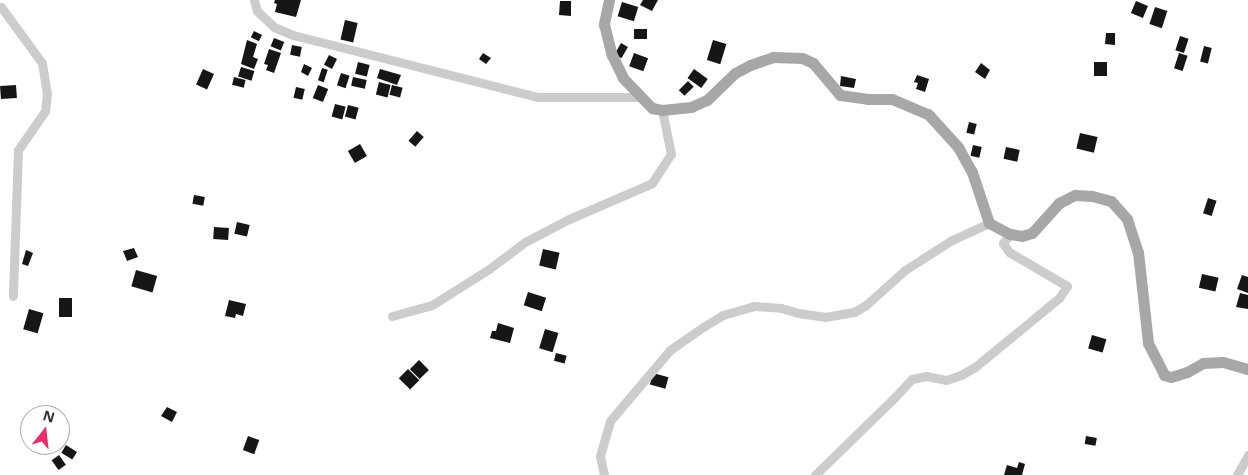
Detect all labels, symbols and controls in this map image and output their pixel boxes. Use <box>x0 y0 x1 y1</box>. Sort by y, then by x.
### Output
north arrow <box>20 405 70 455</box>
text: N <box>41 405 57 427</box>

